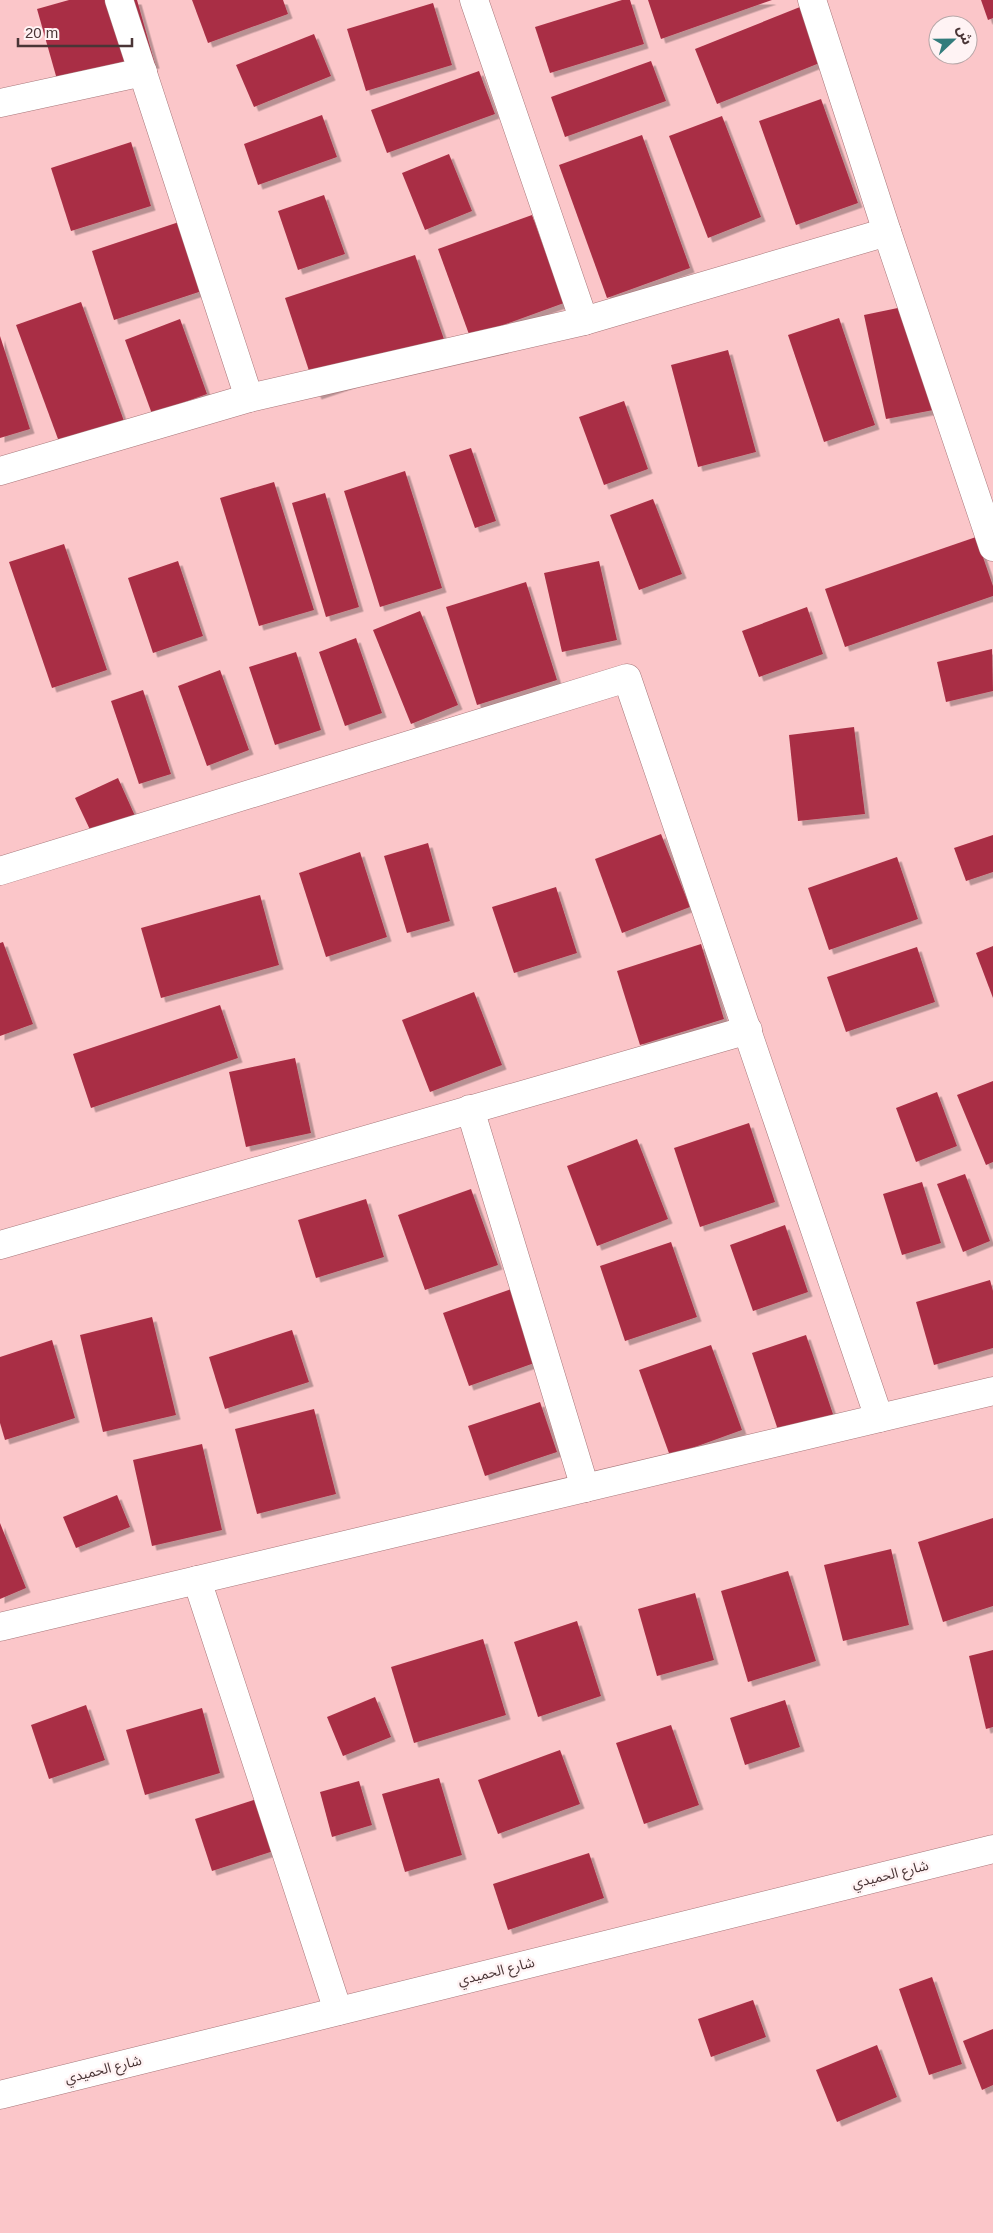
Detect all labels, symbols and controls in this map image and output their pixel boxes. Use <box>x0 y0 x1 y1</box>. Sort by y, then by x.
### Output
scale bar <box>18 15 131 47</box>
north arrow <box>928 15 978 65</box>
text: ش <box>954 23 976 47</box>
text: 20 m <box>25 24 58 41</box>
street label: شارع الحميدي <box>850 1857 931 1894</box>
street label: شارع الحميدي <box>456 1954 537 1991</box>
street label: شارع الحميدي <box>63 2052 144 2089</box>

